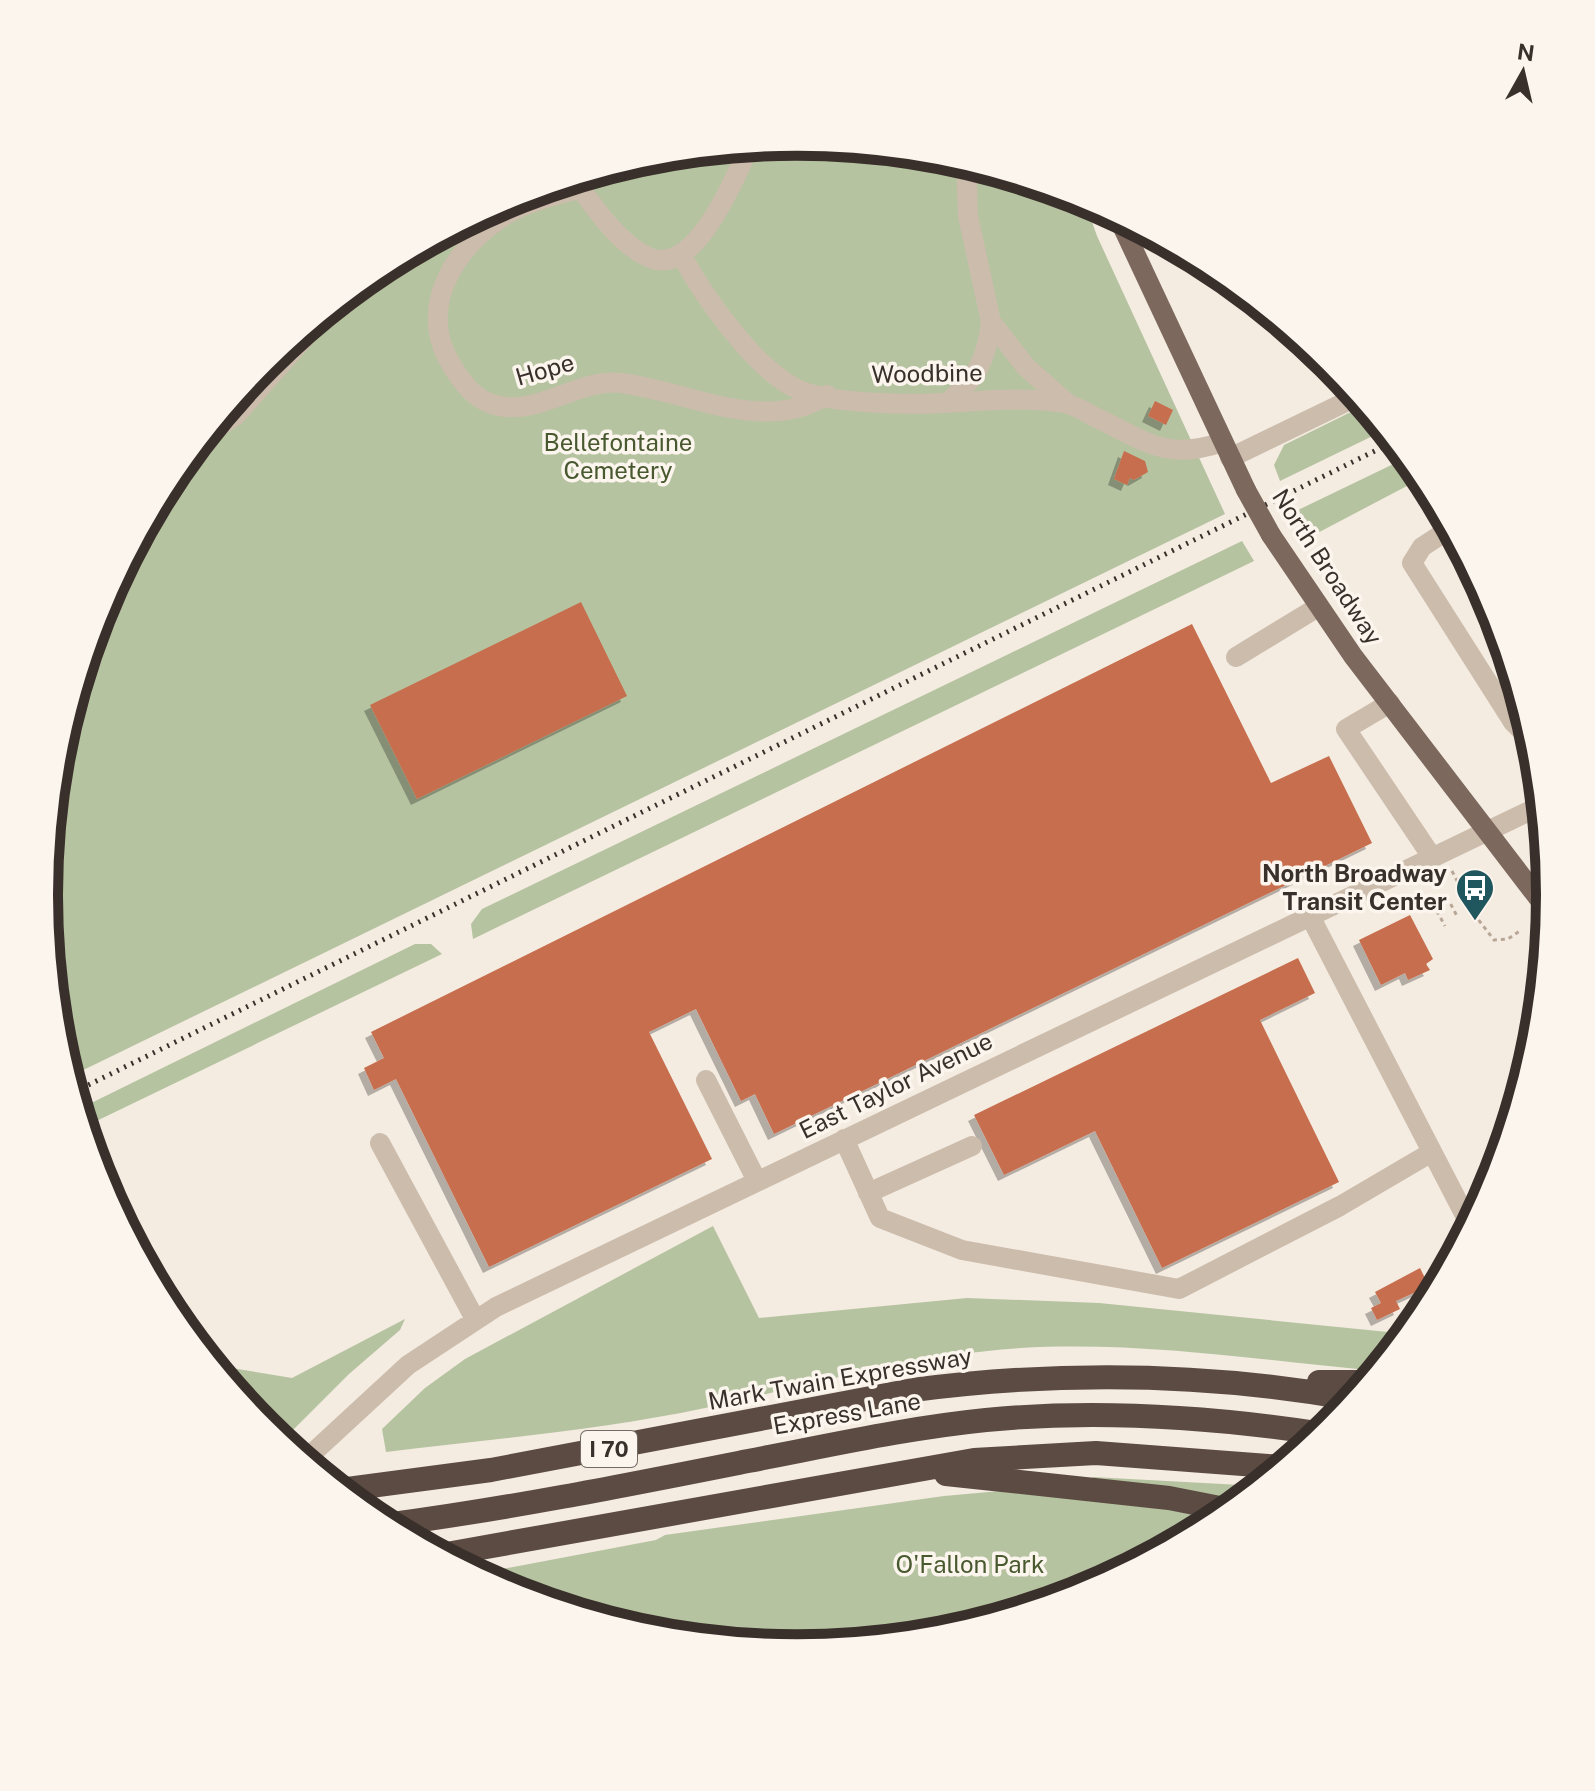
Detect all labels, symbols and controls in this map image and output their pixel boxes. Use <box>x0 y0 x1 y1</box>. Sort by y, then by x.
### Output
north arrow <box>1483 32 1563 112</box>
text: N <box>1515 38 1536 66</box>
street label: Hope <box>512 347 577 391</box>
street label: Woodbine <box>871 358 983 388</box>
park label: Bellefontaine Cemetery <box>544 428 692 484</box>
street label: North Broadway <box>1267 483 1389 650</box>
place label: North Broadway Transit Center <box>1262 859 1447 915</box>
bus stop icon: North Broadway Transit Center <box>1454 867 1496 922</box>
street label: East Taylor Avenue <box>794 1026 997 1144</box>
street label: Mark Twain Expressway <box>706 1341 974 1415</box>
street label: Express Lane <box>771 1386 923 1440</box>
road number: I 70 <box>581 1431 637 1467</box>
park label: O'Fallon Park <box>896 1550 1044 1578</box>

